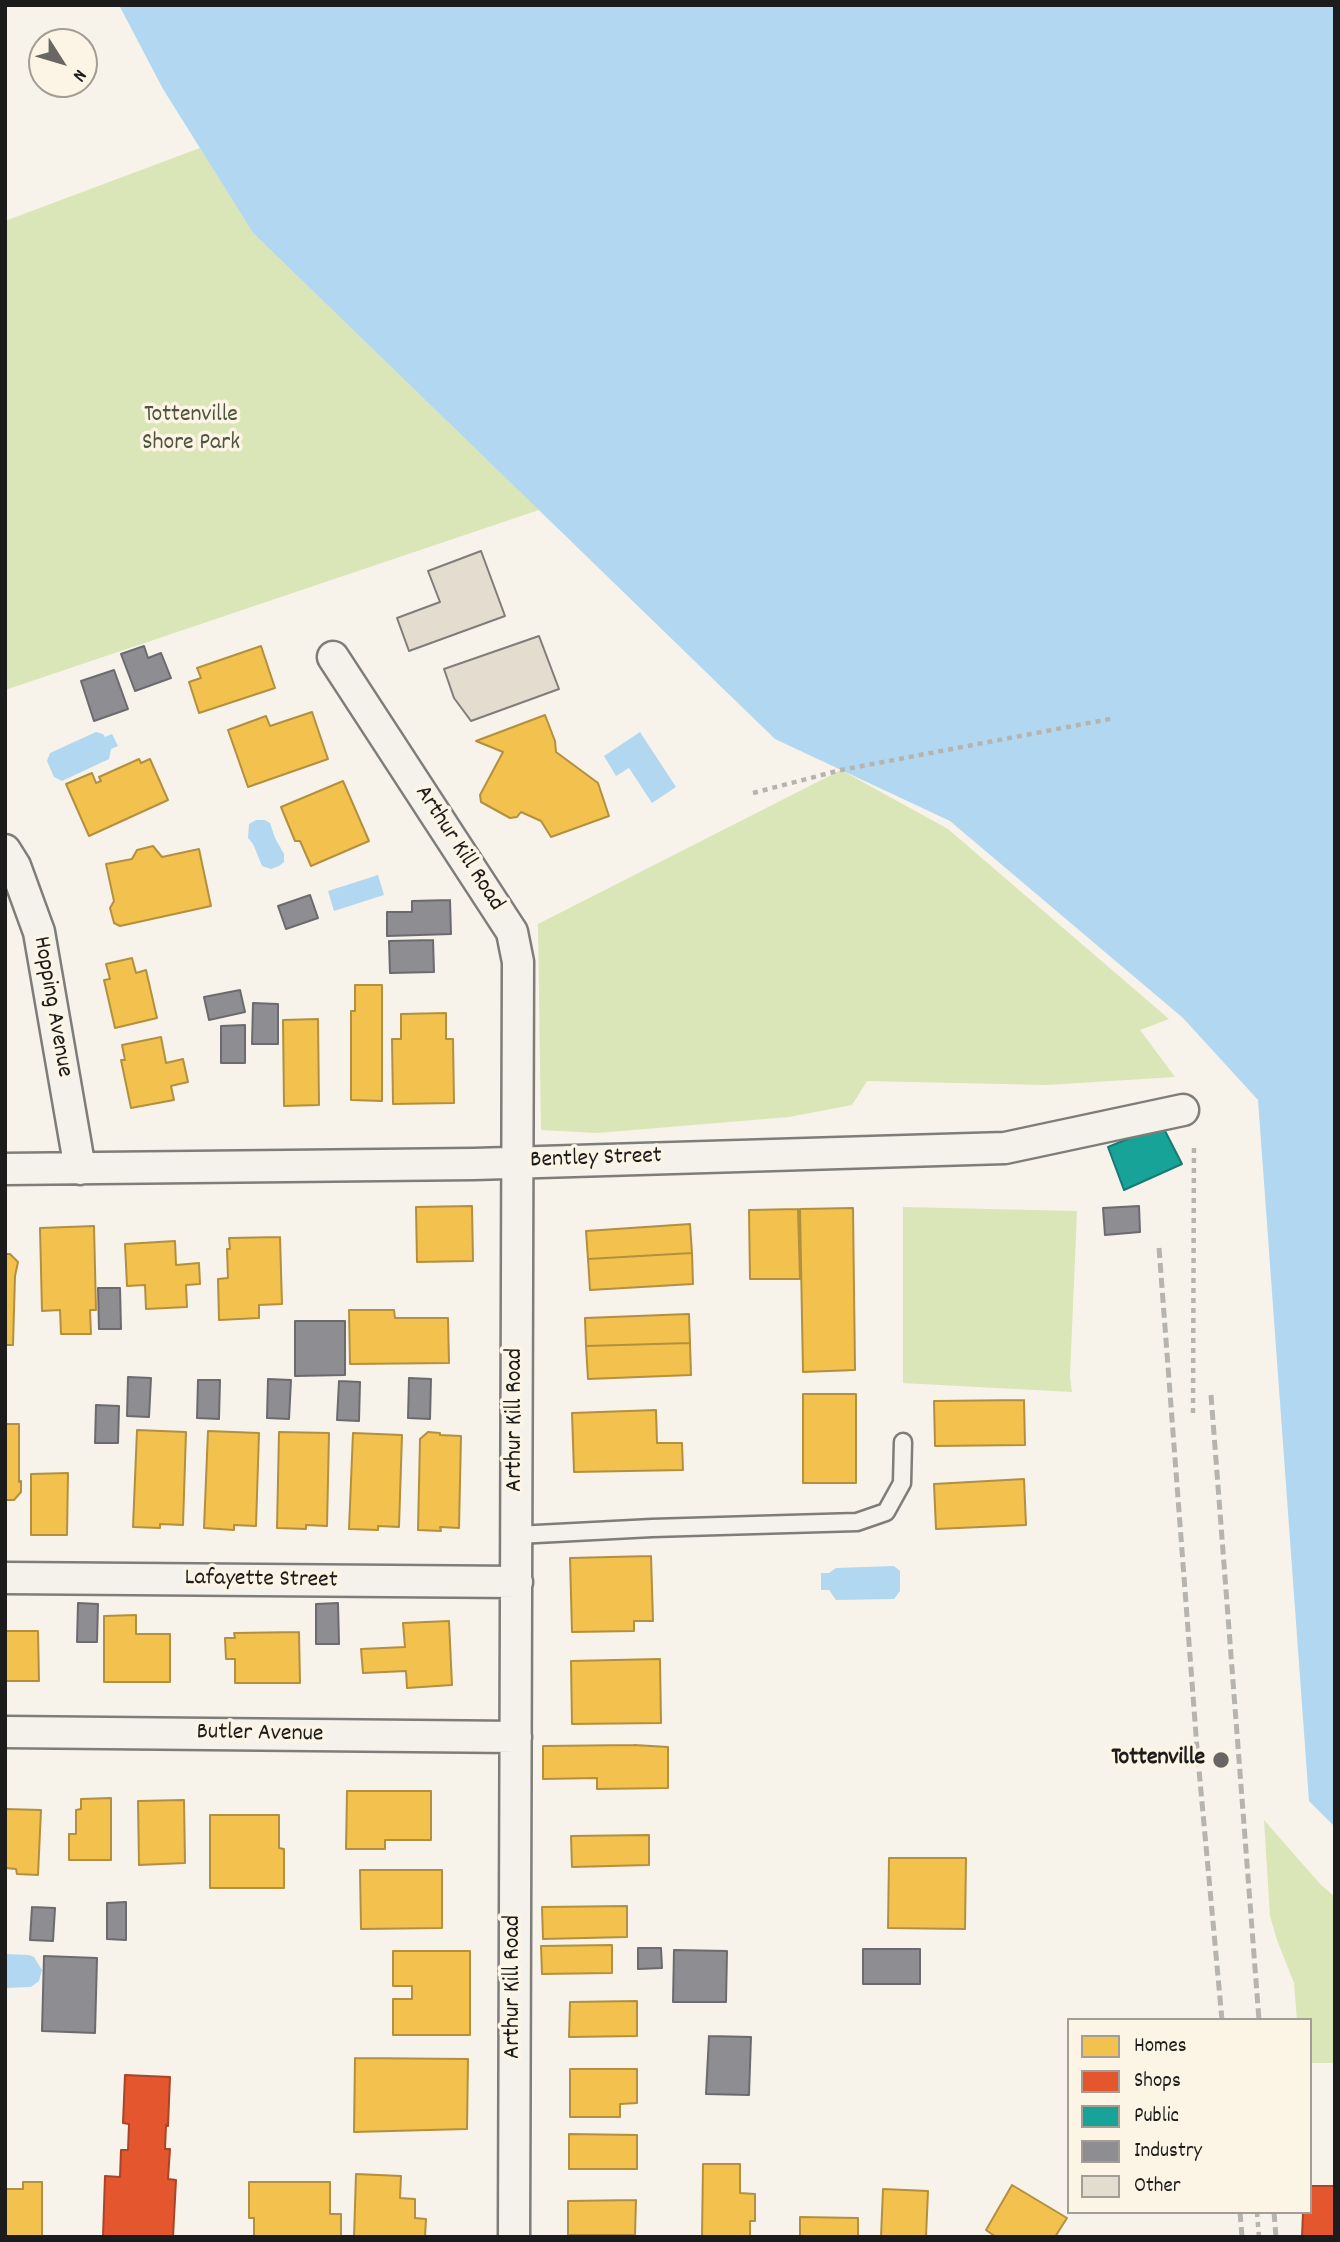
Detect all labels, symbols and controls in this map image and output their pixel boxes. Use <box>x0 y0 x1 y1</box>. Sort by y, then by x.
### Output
north arrow <box>28 28 98 98</box>
text: N <box>65 63 92 87</box>
park label: Tottenville Shore Park <box>142 403 240 459</box>
street label: Arthur Kill Road <box>407 781 509 917</box>
street label: Hopping Avenue <box>24 934 78 1080</box>
street label: Bentley Street <box>530 1143 662 1177</box>
street label: Arthur Kill Road <box>503 1348 531 1492</box>
street label: Lafayette Street <box>184 1565 338 1597</box>
street label: Butler Avenue <box>196 1719 324 1751</box>
place label: Tottenville <box>1111 1746 1205 1774</box>
marker: Tottenville <box>1211 1750 1231 1770</box>
street label: Arthur Kill Road <box>501 1915 529 2059</box>
legend <box>1067 2018 1312 2214</box>
text: Homes <box>1134 2032 1187 2062</box>
text: Shops <box>1134 2067 1181 2097</box>
text: Public <box>1134 2102 1179 2132</box>
text: Industry <box>1134 2137 1202 2167</box>
text: Other <box>1134 2172 1180 2202</box>

